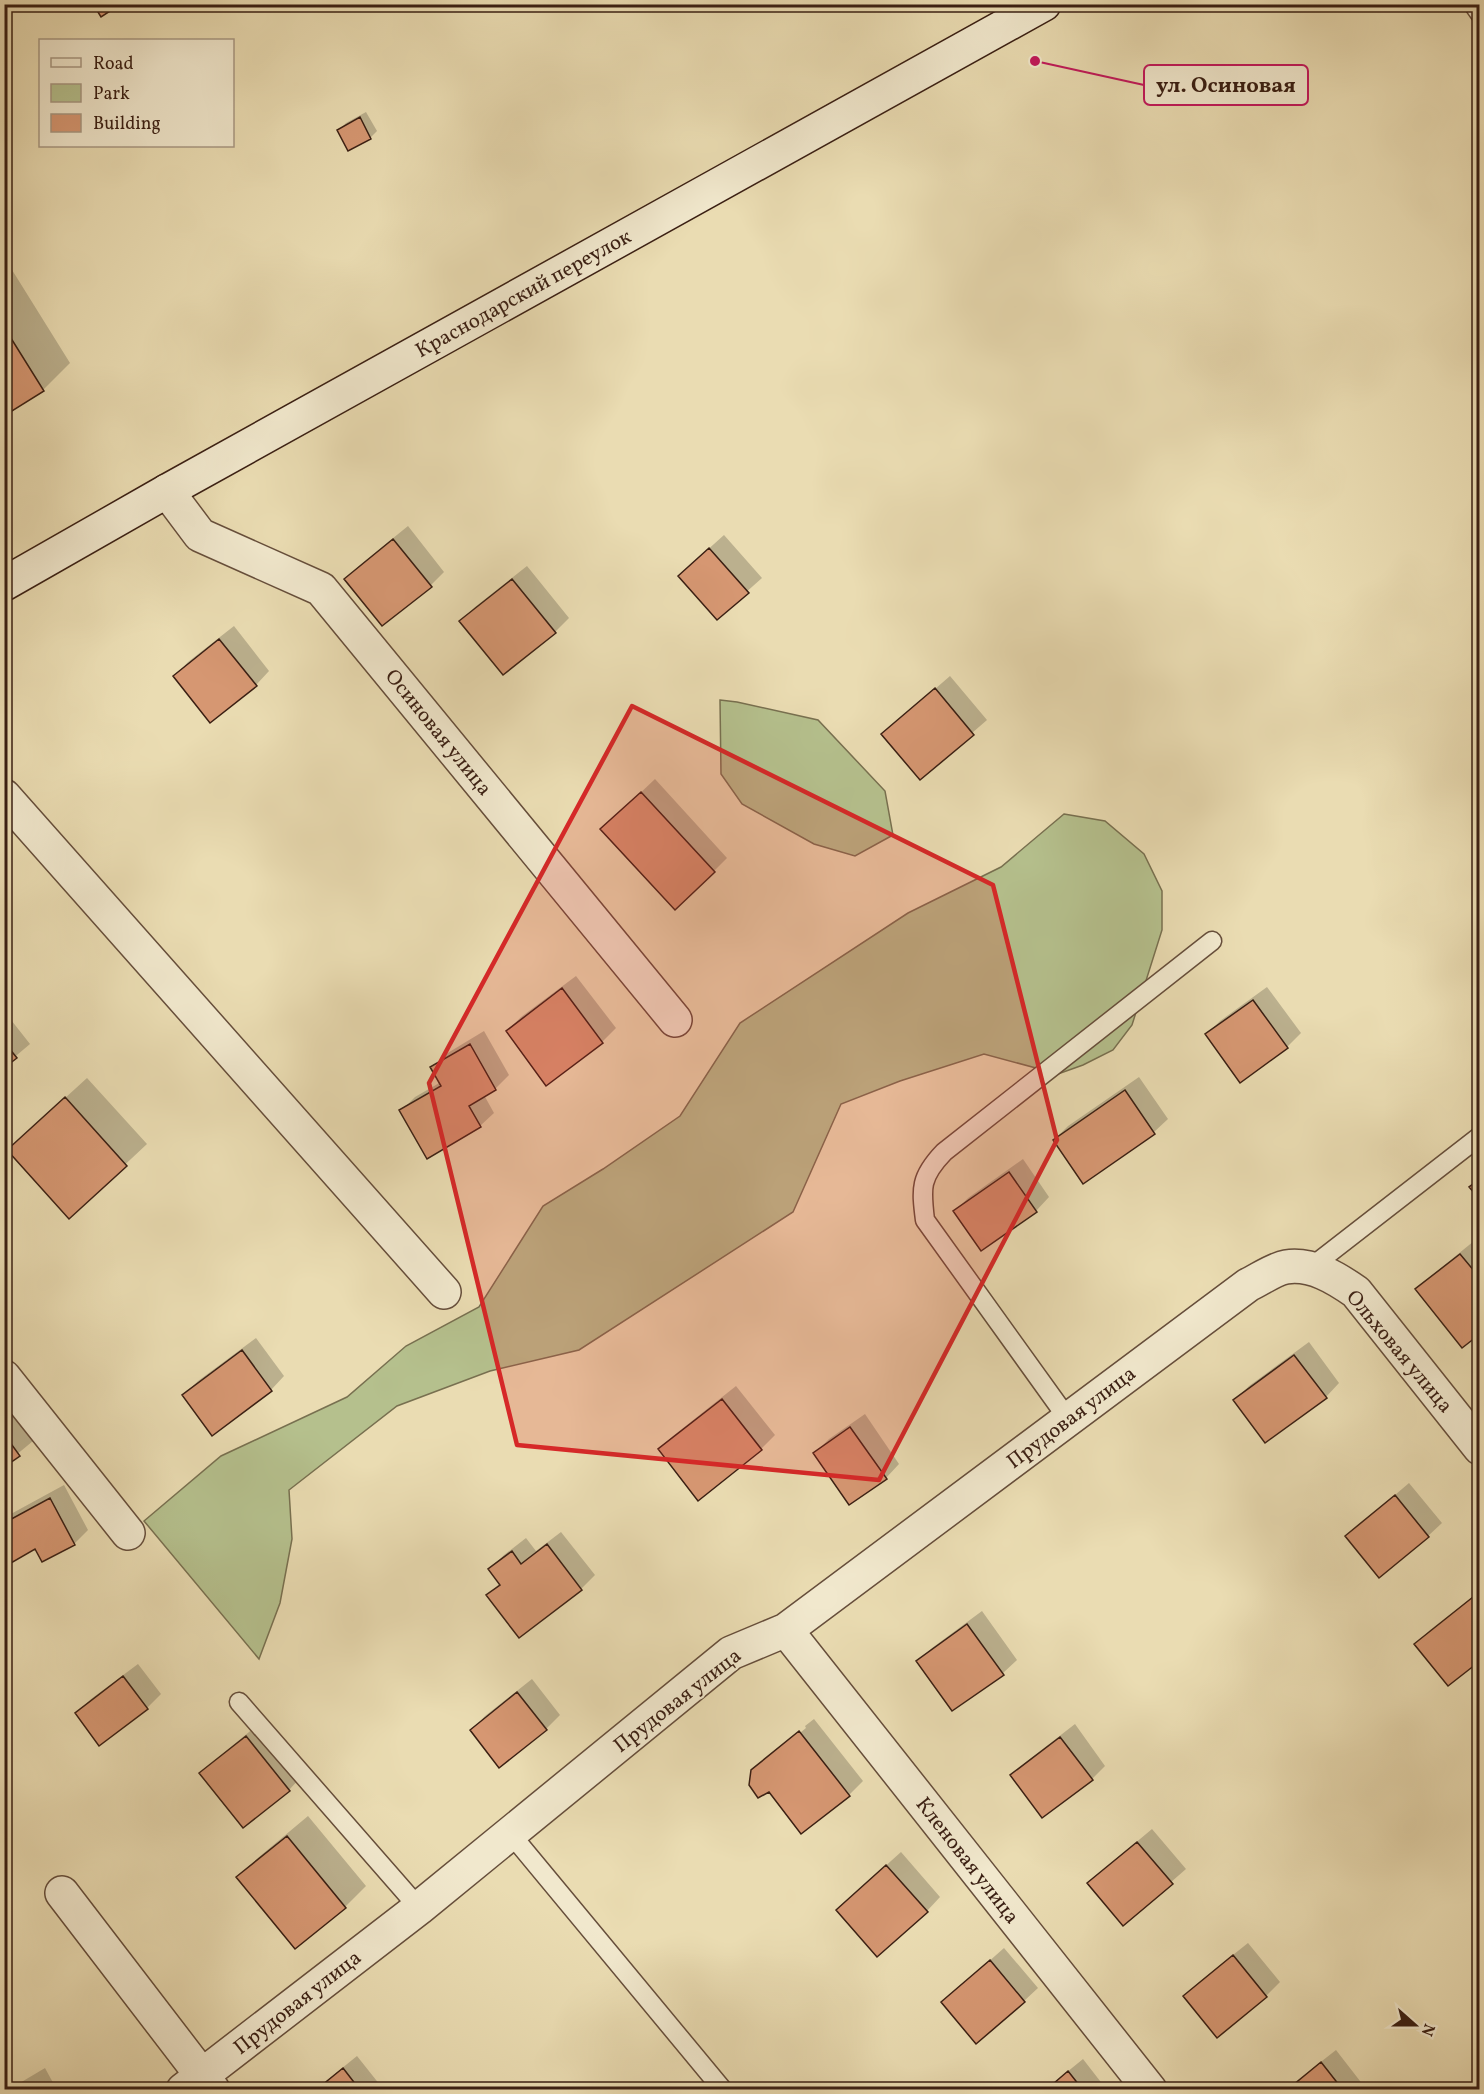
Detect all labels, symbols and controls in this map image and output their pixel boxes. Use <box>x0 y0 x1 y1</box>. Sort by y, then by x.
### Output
legend <box>39 39 234 147</box>
text: Road <box>93 52 134 77</box>
callout: ул. Осиновая <box>1144 65 1308 105</box>
text: ул. Осиновая <box>1156 71 1296 102</box>
text: Park <box>93 82 130 107</box>
text: Building <box>93 112 161 137</box>
street label: Краснодарский переулок <box>411 223 637 366</box>
street label: Осиновая улица <box>378 663 498 803</box>
street label: Ольховая улица <box>1339 1284 1459 1420</box>
street label: Прудовая улица <box>1001 1360 1143 1477</box>
street label: Прудовая улица <box>608 1642 748 1760</box>
street label: Кленовая улица <box>908 1791 1026 1930</box>
street label: Прудовая улица <box>228 1944 368 2062</box>
north arrow <box>1385 1995 1445 2055</box>
text: N <box>1415 2020 1439 2039</box>

